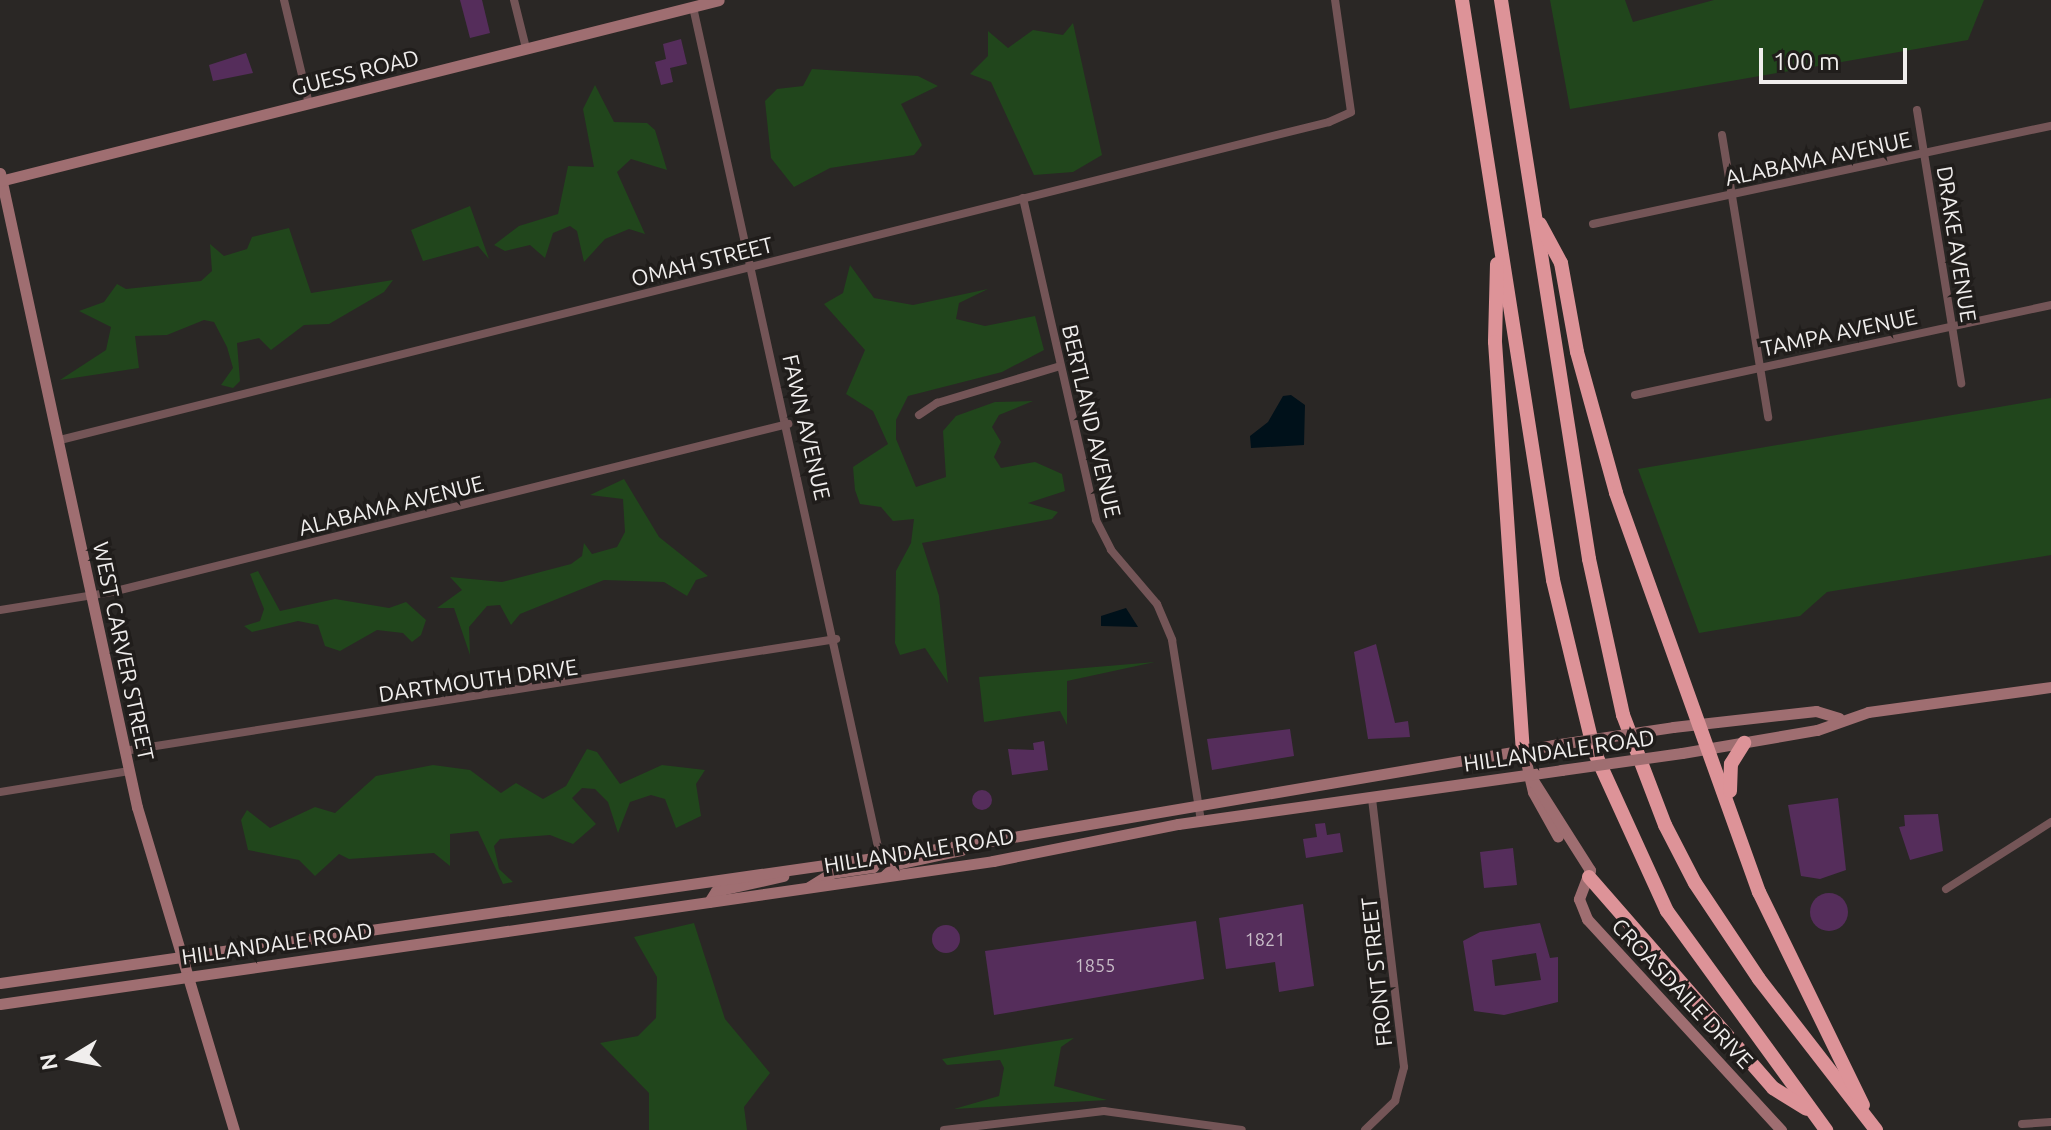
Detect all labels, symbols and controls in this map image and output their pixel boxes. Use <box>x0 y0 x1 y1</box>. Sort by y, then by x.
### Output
scale bar <box>1763 32 1911 82</box>
street label: GUESS ROAD <box>289 43 421 101</box>
text: 100 m <box>1773 48 1840 75</box>
street label: ALABAMA AVENUE <box>1722 125 1914 191</box>
street label: DRAKE AVENUE <box>1932 164 1982 324</box>
street label: OMAH STREET <box>628 231 776 291</box>
street label: TAMPA AVENUE <box>1759 303 1919 361</box>
street label: BERTLAND AVENUE <box>1057 322 1127 520</box>
street label: FAWN AVENUE <box>777 352 837 502</box>
street label: ALABAMA AVENUE <box>296 469 486 541</box>
street label: WEST CARVER STREET <box>88 539 160 763</box>
street label: DARTMOUTH DRIVE <box>377 653 579 707</box>
street label: HILLANDALE ROAD <box>1462 724 1656 776</box>
street label: HILLANDALE ROAD <box>822 822 1016 878</box>
street label: FRONT STREET <box>1355 896 1397 1048</box>
street label: CROASDAILE DRIVE <box>1607 913 1759 1073</box>
street label: HILLANDALE ROAD <box>180 917 374 969</box>
house number: 1821 <box>1245 928 1285 950</box>
house number: 1855 <box>1075 954 1115 976</box>
north arrow <box>32 1018 112 1098</box>
text: N <box>34 1052 62 1073</box>

